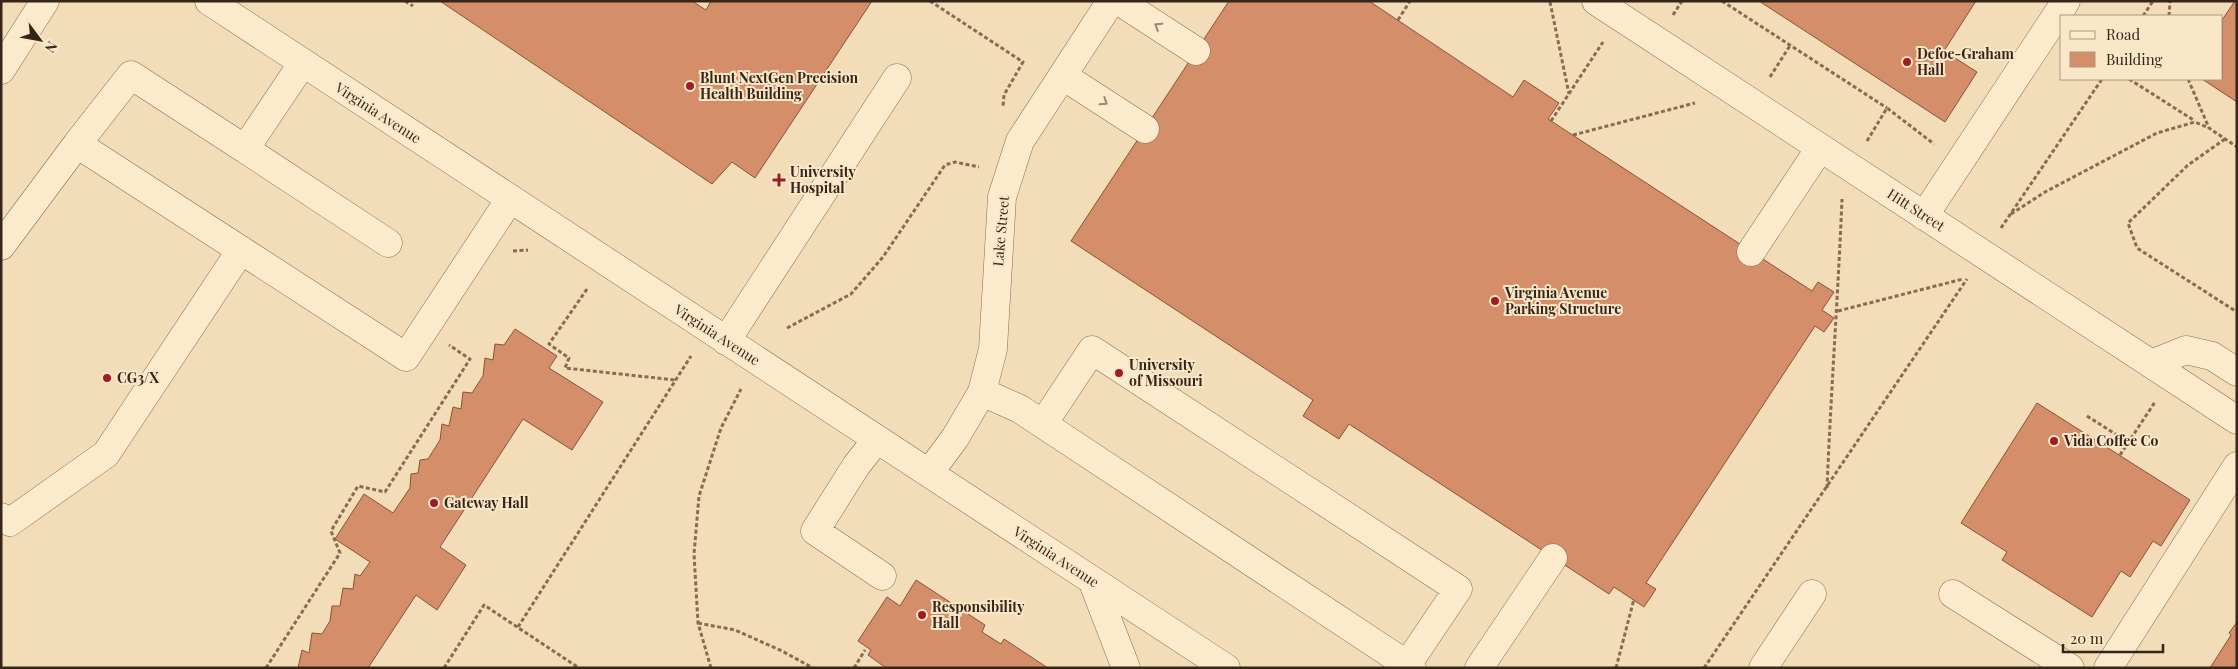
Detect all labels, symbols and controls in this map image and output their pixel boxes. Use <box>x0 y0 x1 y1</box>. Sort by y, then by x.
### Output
north arrow <box>15 15 65 65</box>
legend <box>2060 15 2223 80</box>
one-way arrow <box>1154 23 1163 33</box>
text: Road <box>2106 24 2140 44</box>
text: N <box>41 38 62 56</box>
place label: Defoe-Graham Hall <box>1917 44 2014 79</box>
text: Building <box>2106 49 2163 69</box>
marker: Defoe-Graham Hall <box>1901 56 1913 68</box>
place label: Blunt NextGen Precision Health Building <box>700 68 859 103</box>
street label: Virginia Avenue <box>331 77 425 147</box>
marker: Blunt NextGen Precision Health Building <box>684 80 696 92</box>
one-way arrow <box>1098 96 1107 105</box>
place label: University Hospital <box>790 162 857 197</box>
marker: University Hospital <box>772 173 786 187</box>
street label: Hitt Street <box>1884 184 1950 236</box>
street label: Lake Street <box>988 194 1013 267</box>
place label: Virginia Avenue Parking Structure <box>1504 283 1621 318</box>
marker: Virginia Avenue Parking Structure <box>1489 295 1501 307</box>
street label: Virginia Avenue <box>670 299 764 369</box>
place label: University of Missouri <box>1129 355 1203 390</box>
marker: University of Missouri <box>1113 367 1125 379</box>
place label: CG3/X <box>117 368 159 387</box>
marker: CG3/X <box>101 372 113 384</box>
place label: Vida Coffee Co <box>2063 431 2158 450</box>
marker: Vida Coffee Co <box>2048 435 2060 447</box>
place label: Gateway Hall <box>444 493 529 512</box>
marker: Gateway Hall <box>428 497 440 509</box>
street label: Virginia Avenue <box>1009 521 1103 591</box>
place label: Responsibility Hall <box>932 597 1025 632</box>
marker: Responsibility Hall <box>916 609 928 621</box>
scale bar <box>2063 622 2163 654</box>
text: 20 m <box>2070 628 2104 648</box>

